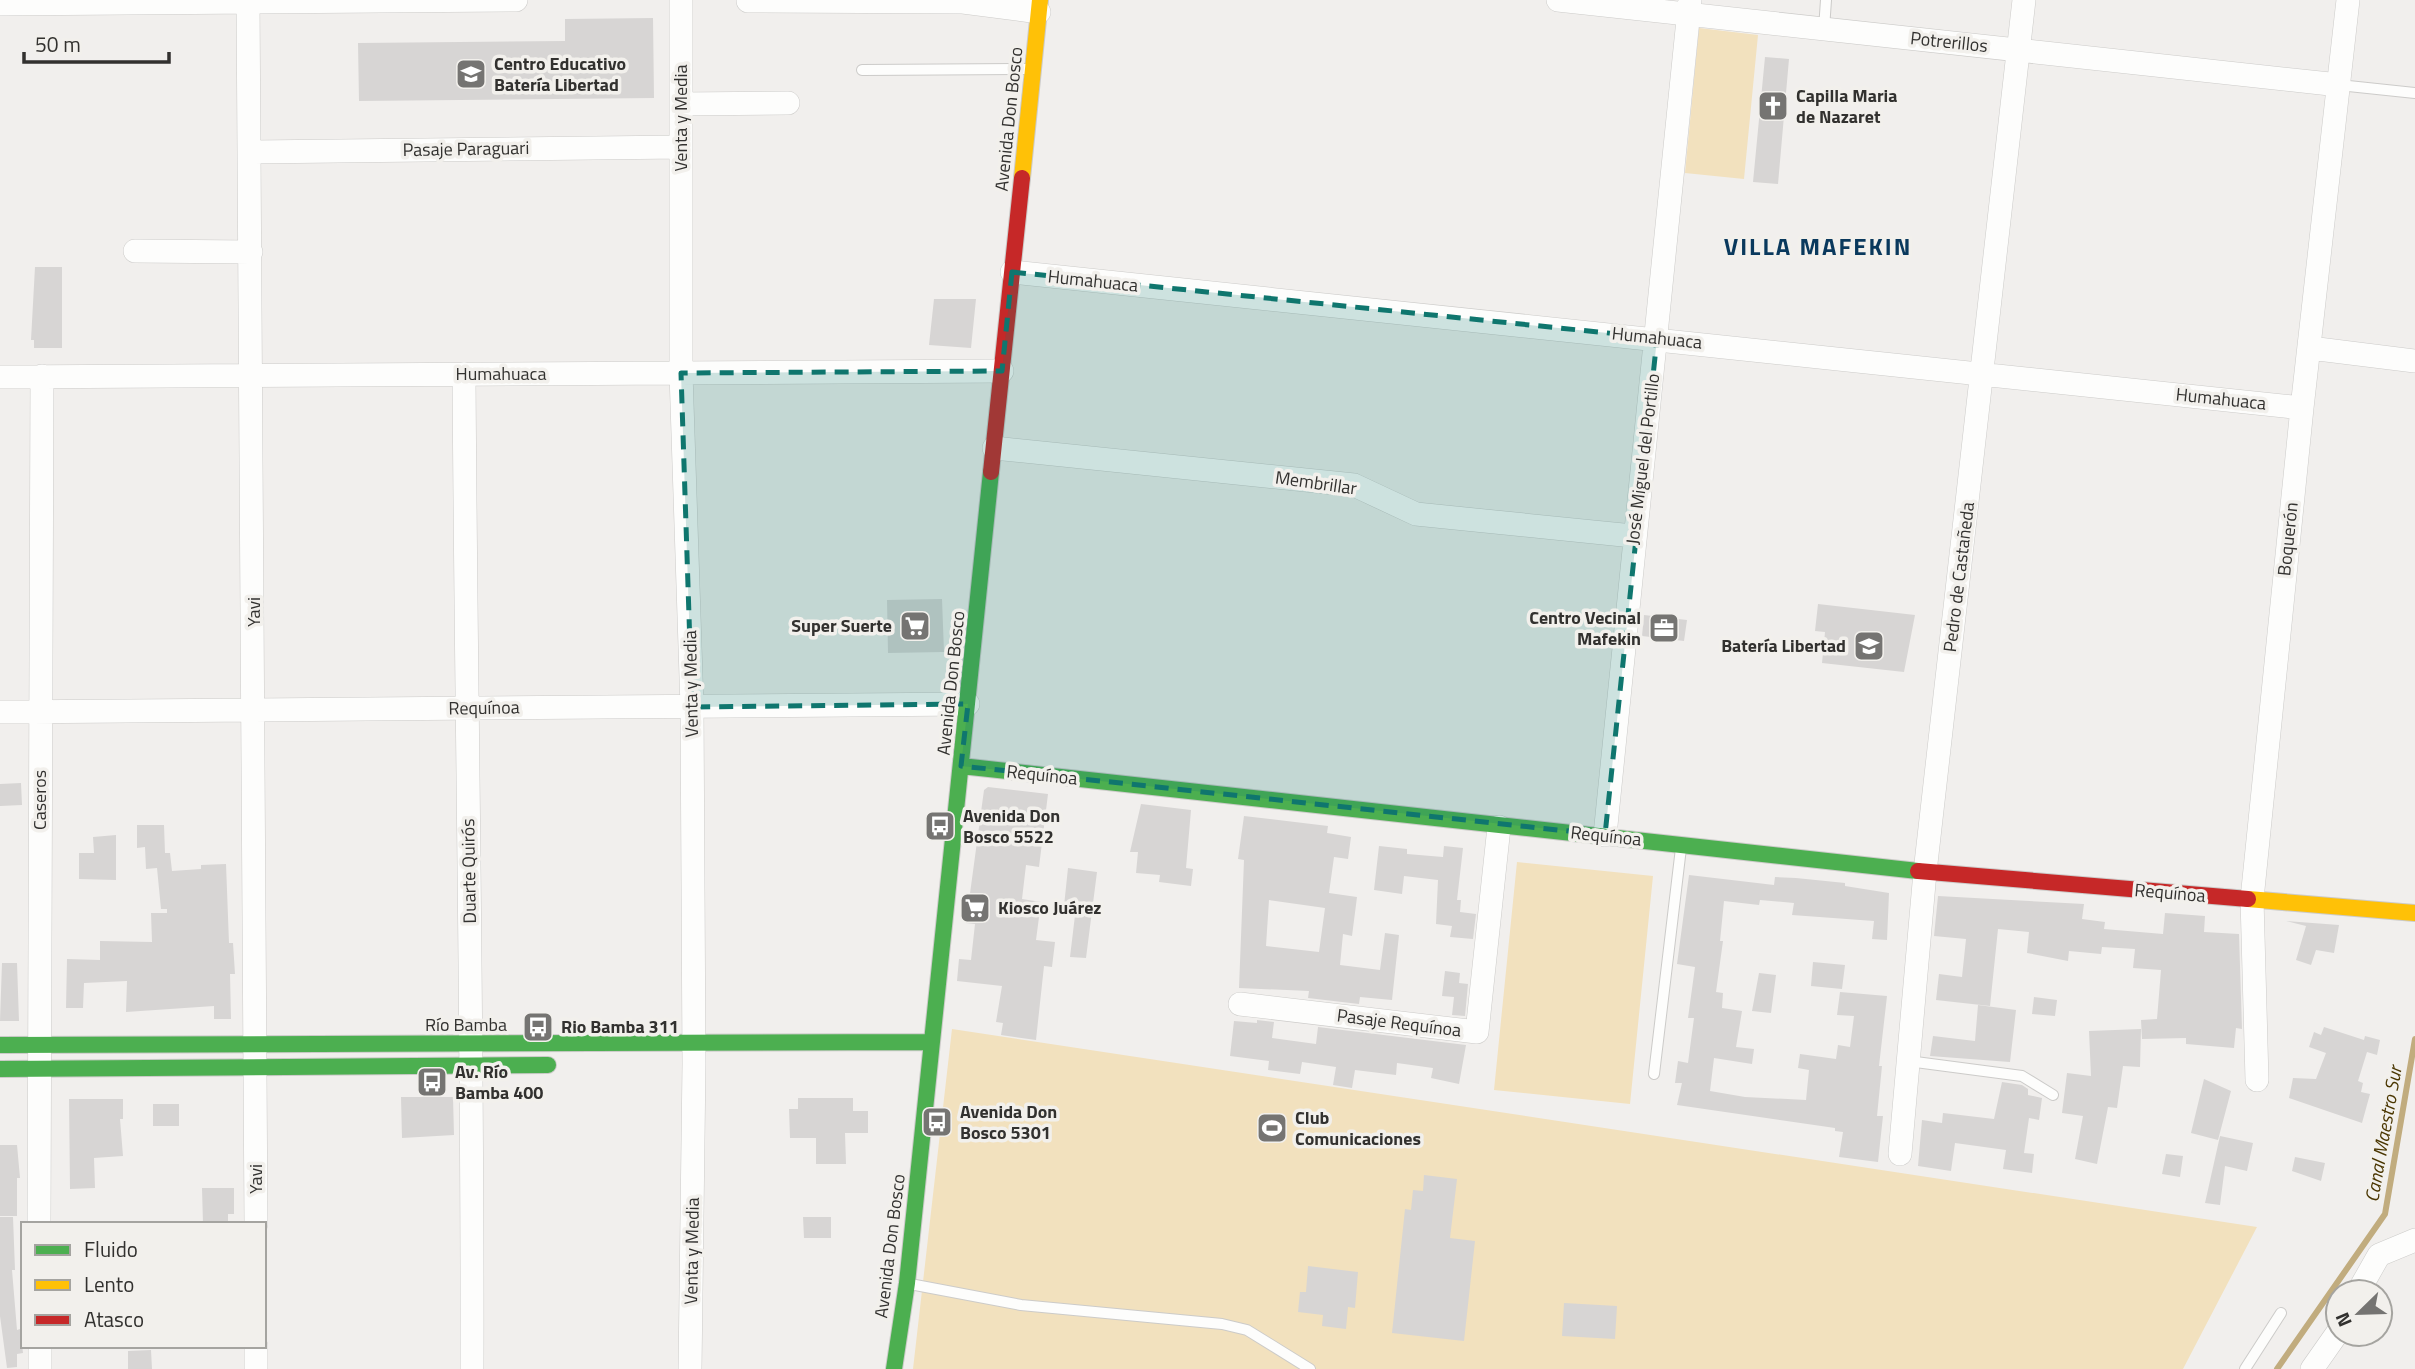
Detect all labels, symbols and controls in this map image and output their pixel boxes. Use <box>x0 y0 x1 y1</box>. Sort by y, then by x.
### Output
scale bar <box>24 21 170 65</box>
street label: Potrerillos <box>1909 24 1989 59</box>
text: 50 m <box>35 28 81 60</box>
street label: Avenida Don Bosco <box>987 45 1030 192</box>
place label: Centro Educativo Batería Libertad <box>494 50 626 98</box>
school or university icon: Centro Educativo Batería Libertad <box>454 57 488 91</box>
street label: Venta y Media <box>667 64 694 172</box>
place label: Capilla Maria de Nazaret <box>1796 82 1897 130</box>
church icon: Capilla Maria de Nazaret <box>1756 89 1790 123</box>
street label: Pasaje Paraguari <box>402 134 530 163</box>
district label: VILLA MAFEKIN <box>1724 228 1912 264</box>
street label: Humahuaca <box>1046 262 1140 299</box>
street label: Humahuaca <box>1610 319 1704 356</box>
street label: Humahuaca <box>456 360 546 387</box>
street label: José Miguel del Portillo <box>1619 372 1666 546</box>
street label: Humahuaca <box>2174 380 2268 417</box>
street label: Membrillar <box>1273 463 1359 502</box>
street label: Pedro de Castañeda <box>1936 500 1981 654</box>
street label: Boquerón <box>2270 501 2305 577</box>
street label: Yavi <box>240 597 267 627</box>
place label: Centro Vecinal Mafekin <box>1529 604 1641 652</box>
supermarket icon: Super Suerte <box>898 609 932 643</box>
street label: Avenida Don Bosco <box>929 609 972 756</box>
office icon: Centro Vecinal Mafekin <box>1647 611 1681 645</box>
place label: Super Suerte <box>791 612 892 639</box>
school or university icon: Batería Libertad <box>1852 629 1886 663</box>
street label: Venta y Media <box>676 630 705 738</box>
place label: Batería Libertad <box>1721 632 1846 659</box>
street label: Requínoa <box>448 693 520 722</box>
street label: Requínoa <box>1005 757 1079 792</box>
street label: Caseros <box>26 770 53 830</box>
place label: Avenida Don Bosco 5522 <box>963 802 1060 850</box>
bus stop icon: Avenida Don Bosco 5522 <box>923 809 957 843</box>
street label: Duarte Quirós <box>454 818 483 924</box>
street label: Requínoa <box>1569 818 1643 853</box>
street label: Requínoa <box>2133 876 2207 909</box>
supermarket icon: Kiosco Juárez <box>958 891 992 925</box>
place label: Kiosco Juárez <box>998 894 1102 921</box>
street label: Pasaje Requínoa <box>1335 1001 1463 1044</box>
bus stop icon: Rio Bamba 311 <box>521 1010 555 1044</box>
street label: Río Bamba <box>425 1011 507 1038</box>
place label: Rio Bamba 311 <box>561 1013 679 1040</box>
place label: Av. Río Bamba 400 <box>455 1058 543 1106</box>
water label: Canal Maestro Sur <box>2356 1062 2409 1204</box>
bus stop icon: Av. Río Bamba 400 <box>415 1065 449 1099</box>
place label: Avenida Don Bosco 5301 <box>960 1098 1057 1146</box>
place label: Club Comunicaciones <box>1295 1104 1421 1152</box>
bus stop icon: Avenida Don Bosco 5301 <box>920 1105 954 1139</box>
sports icon: Club Comunicaciones <box>1255 1111 1289 1145</box>
street label: Yavi <box>242 1164 269 1194</box>
street label: Avenida Don Bosco <box>867 1172 912 1320</box>
street label: Venta y Media <box>677 1197 706 1305</box>
legend <box>21 1222 266 1348</box>
text: Fluido <box>84 1233 138 1265</box>
text: Lento <box>84 1268 134 1300</box>
north arrow <box>2324 1278 2394 1348</box>
text: Atasco <box>84 1303 144 1335</box>
text: N <box>2327 1308 2359 1332</box>

